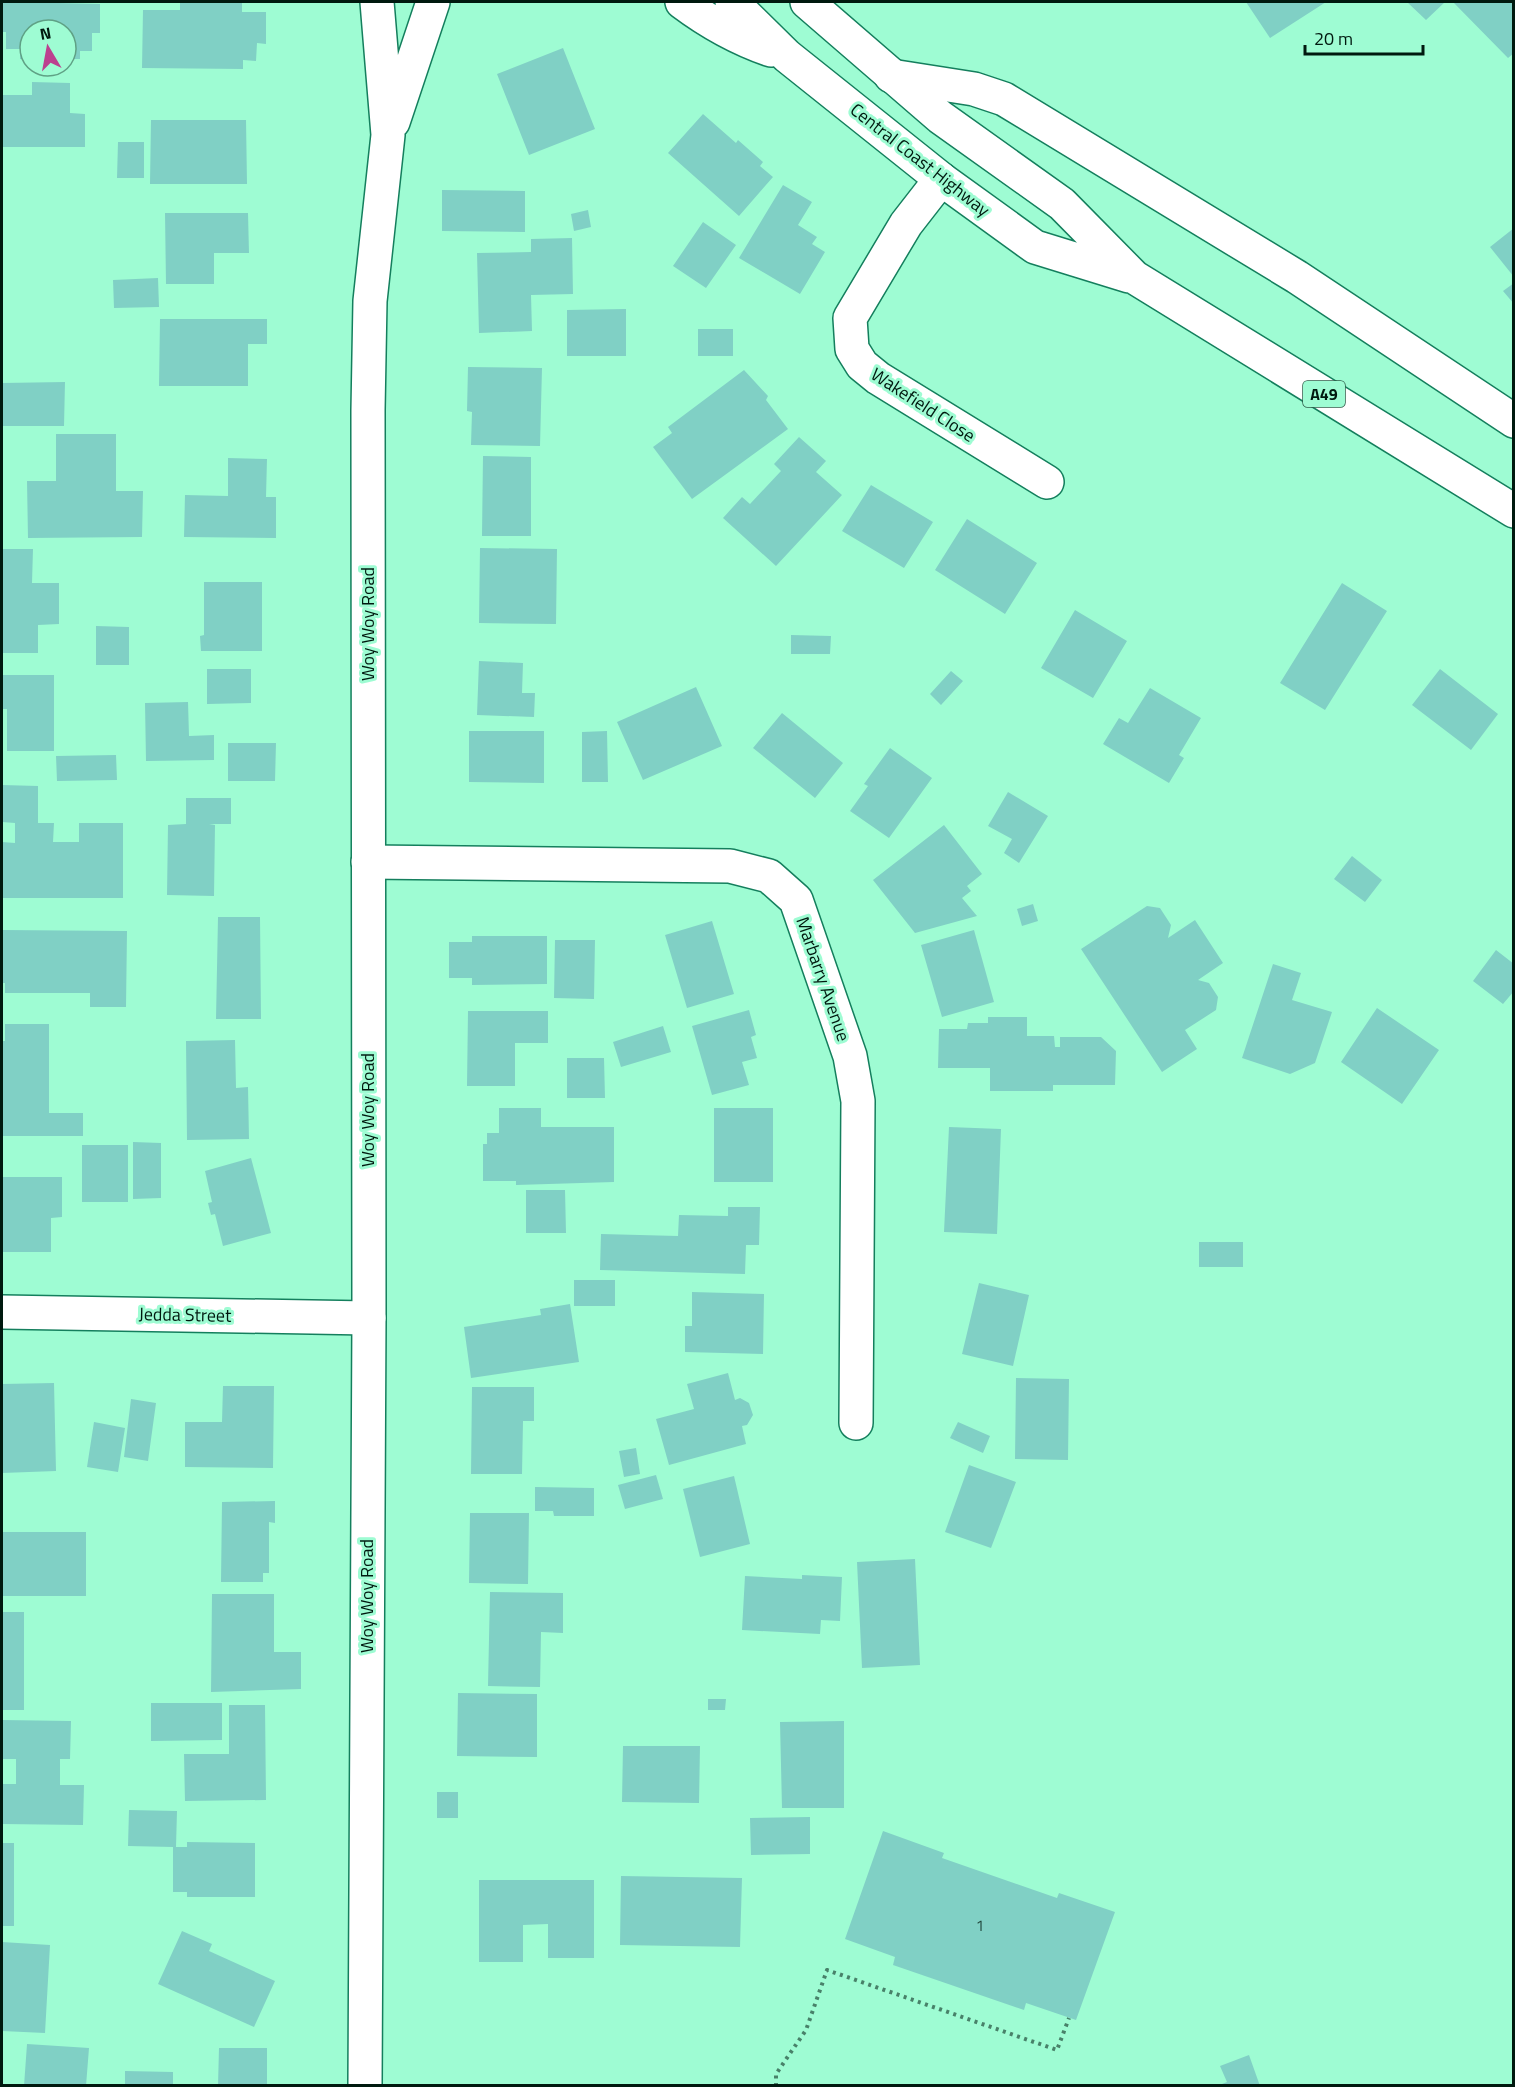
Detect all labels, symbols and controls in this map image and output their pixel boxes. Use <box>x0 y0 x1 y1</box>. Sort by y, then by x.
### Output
north arrow <box>18 18 78 78</box>
scale bar <box>1305 18 1424 56</box>
text: N <box>38 20 53 46</box>
text: 20 m <box>1314 25 1353 52</box>
street label: Central Coast Highway <box>845 96 996 223</box>
street label: Wakefield Close <box>866 361 981 449</box>
road number: A49 <box>1303 381 1345 407</box>
street label: Woy Woy Road <box>354 567 381 681</box>
street label: Marbarry Avenue <box>790 913 857 1045</box>
street label: Woy Woy Road <box>354 1053 381 1167</box>
street label: Jedda Street <box>138 1300 232 1329</box>
street label: Woy Woy Road <box>353 1539 380 1653</box>
house number: 1 <box>976 1914 984 1937</box>

